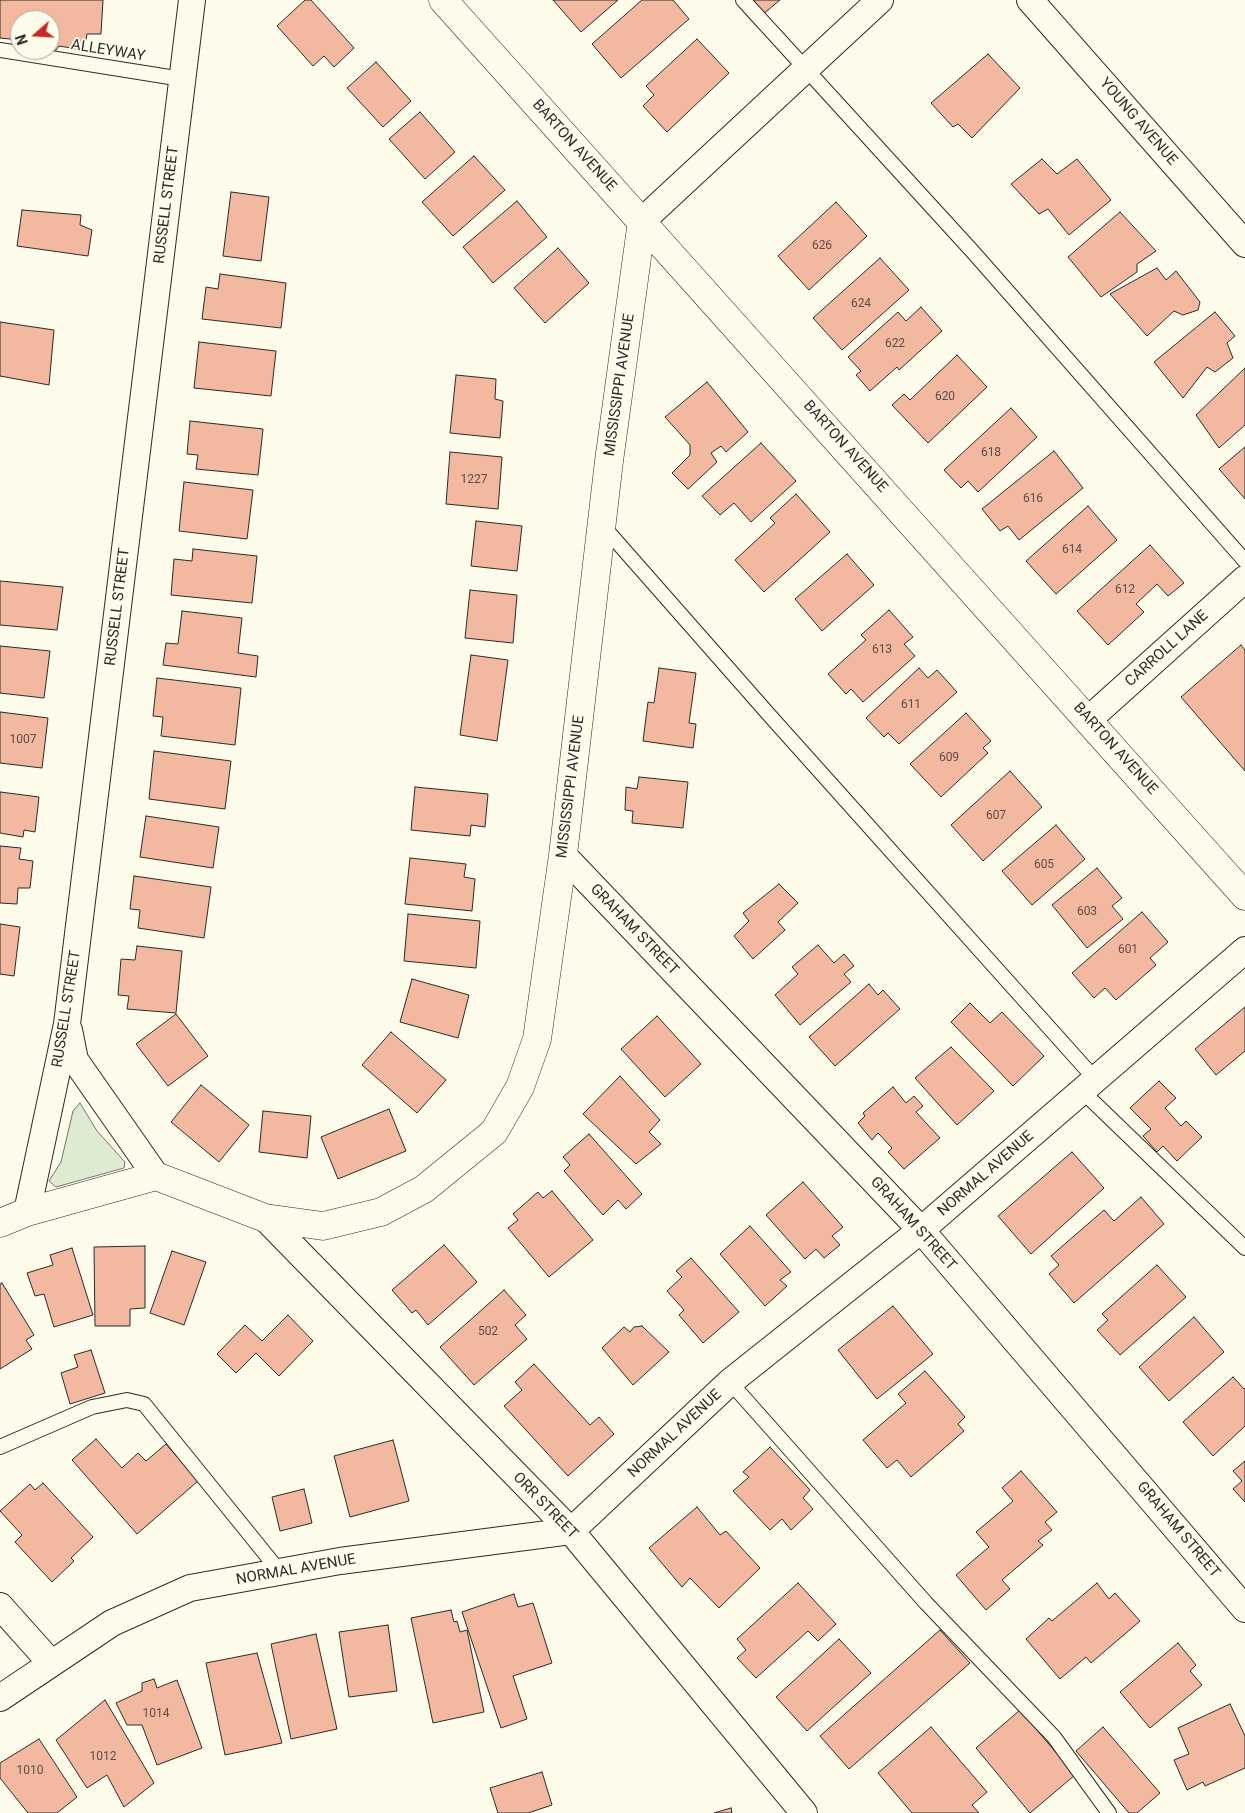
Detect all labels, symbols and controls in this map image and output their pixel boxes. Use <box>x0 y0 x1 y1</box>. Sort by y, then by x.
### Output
north arrow <box>10 10 60 60</box>
text: N <box>13 32 31 47</box>
street label: ALLEYWAY <box>70 36 146 66</box>
street label: YOUNG AVENUE <box>1095 75 1181 169</box>
street label: BARTON AVENUE <box>528 96 620 196</box>
street label: RUSSELL STREET <box>151 145 183 265</box>
house number: 626 <box>812 239 832 253</box>
house number: 624 <box>851 297 871 311</box>
street label: MISSISSIPPI AVENUE <box>601 313 639 457</box>
house number: 622 <box>885 337 905 351</box>
house number: 620 <box>935 390 955 404</box>
street label: BARTON AVENUE <box>799 397 891 497</box>
house number: 618 <box>981 446 1001 460</box>
house number: 1227 <box>461 473 487 487</box>
house number: 616 <box>1023 492 1043 506</box>
house number: 614 <box>1062 543 1082 557</box>
street label: RUSSELL STREET <box>102 547 134 667</box>
house number: 612 <box>1115 583 1135 597</box>
street label: CARROLL LANE <box>1122 607 1212 691</box>
house number: 613 <box>872 643 892 657</box>
house number: 611 <box>901 698 921 712</box>
street label: BARTON AVENUE <box>1069 699 1161 799</box>
street label: MISSISSIPPI AVENUE <box>553 715 589 859</box>
house number: 1007 <box>10 733 36 747</box>
house number: 609 <box>939 751 959 765</box>
house number: 607 <box>986 809 1006 823</box>
house number: 605 <box>1034 858 1054 872</box>
street label: GRAHAM STREET <box>586 881 682 979</box>
house number: 603 <box>1077 905 1097 919</box>
house number: 601 <box>1118 943 1138 957</box>
street label: RUSSELL STREET <box>49 949 85 1069</box>
street label: NORMAL AVENUE <box>934 1127 1038 1221</box>
street label: GRAHAM STREET <box>866 1173 960 1275</box>
house number: 502 <box>478 1325 498 1339</box>
street label: NORMAL AVENUE <box>625 1386 725 1482</box>
street label: ORR STREET <box>509 1469 581 1543</box>
street label: GRAHAM STREET <box>1133 1478 1223 1582</box>
street label: NORMAL AVENUE <box>235 1551 357 1589</box>
house number: 1014 <box>143 1707 169 1721</box>
house number: 1012 <box>90 1750 116 1764</box>
house number: 1010 <box>17 1764 43 1778</box>

